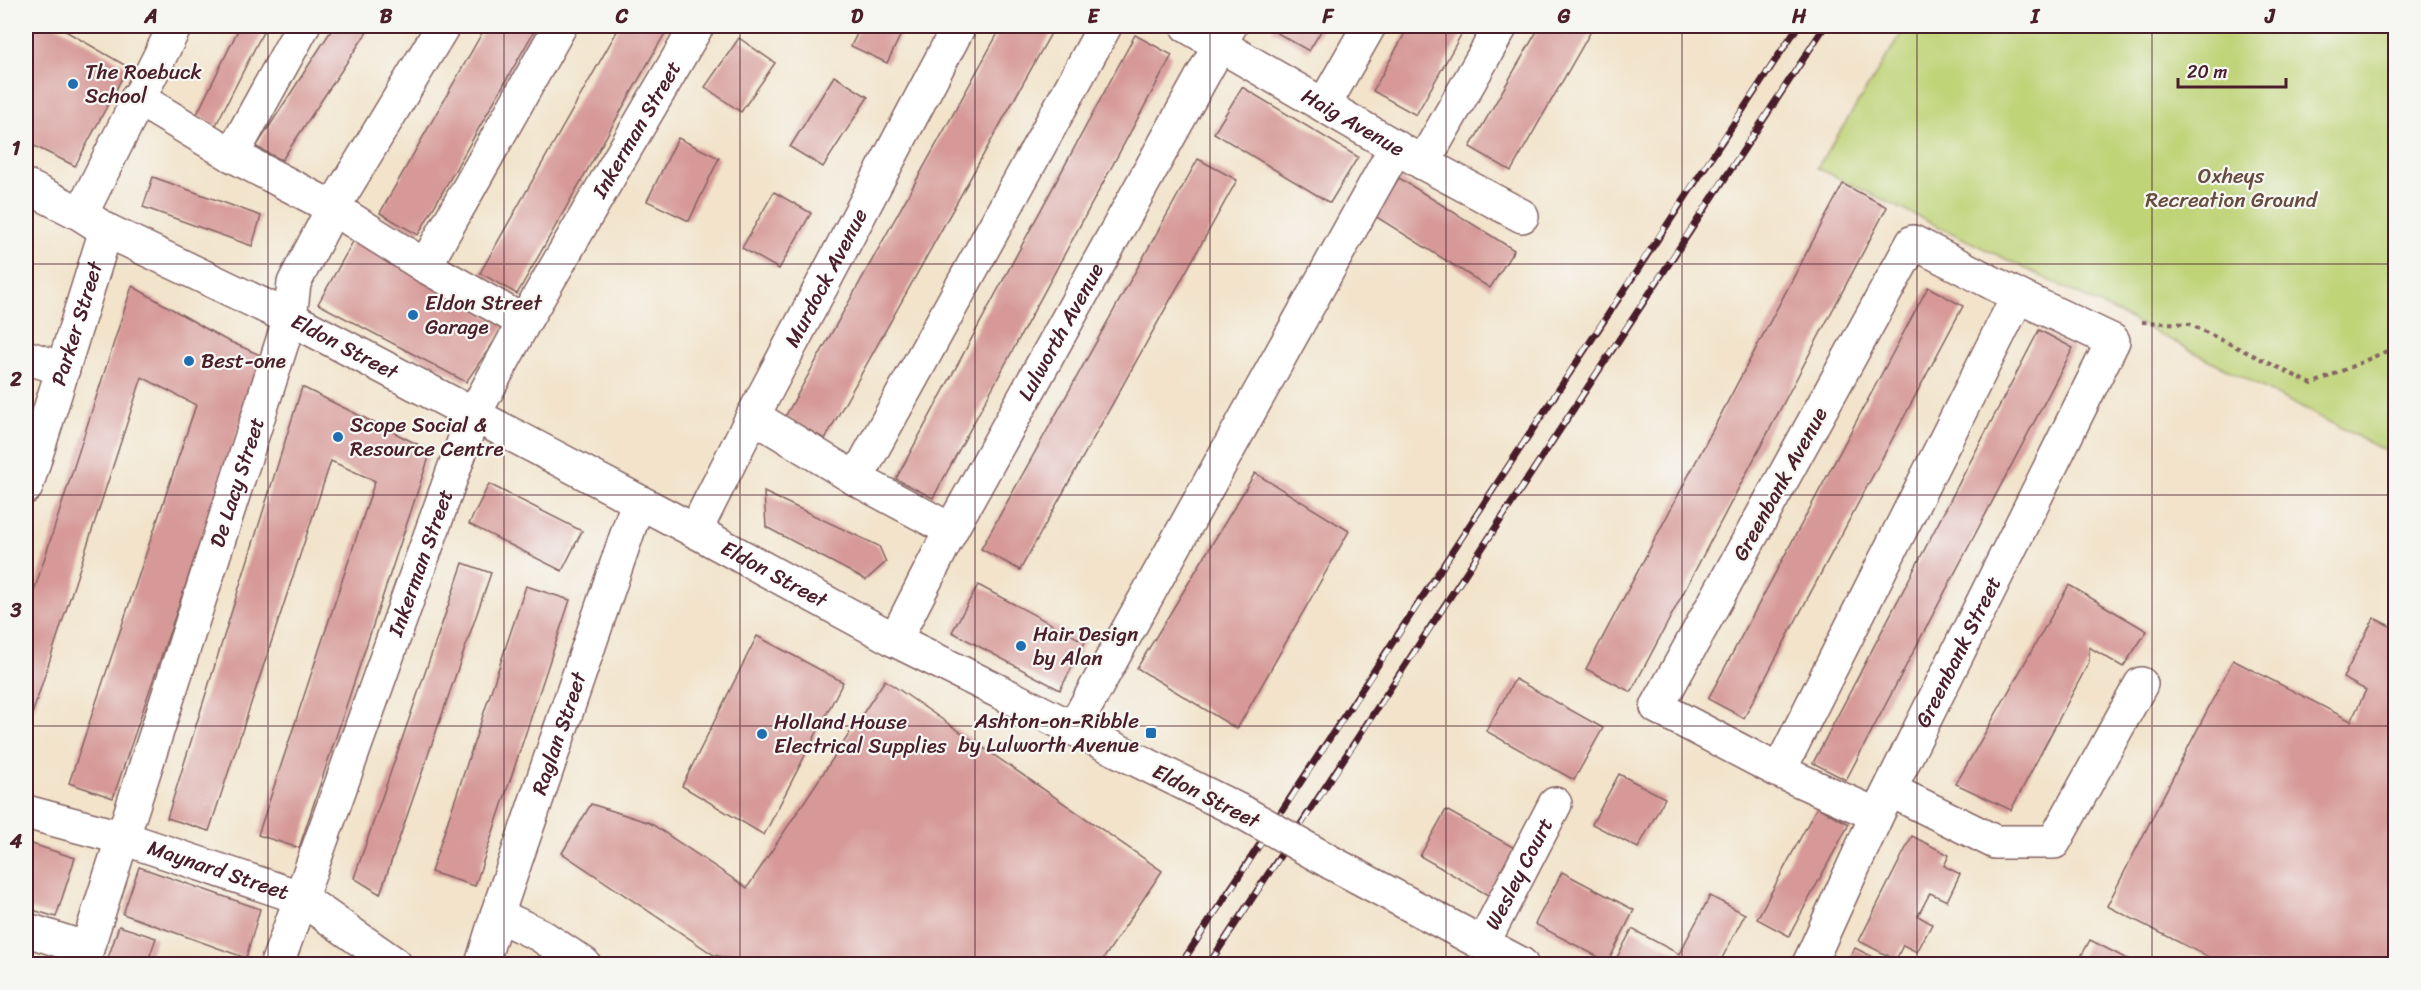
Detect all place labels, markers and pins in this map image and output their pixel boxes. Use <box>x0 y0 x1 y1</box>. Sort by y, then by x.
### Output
place label: The Roebuck School <box>85 53 202 115</box>
marker: The Roebuck School <box>66 77 80 91</box>
place label: Eldon Street Garage <box>425 284 543 346</box>
marker: Eldon Street Garage <box>406 308 420 322</box>
place label: Best-one <box>201 342 286 380</box>
marker: Best-one <box>182 354 196 368</box>
place label: Scope Social & Resource Centre <box>350 406 504 468</box>
marker: Scope Social & Resource Centre <box>331 430 345 444</box>
place label: Hair Design by Alan <box>1033 615 1138 677</box>
marker: Hair Design by Alan <box>1014 639 1028 653</box>
place label: Ashton-on-Ribble by Lulworth Avenue <box>958 702 1139 764</box>
place label: Holland House Electrical Supplies <box>774 703 947 765</box>
marker: Ashton-on-Ribble by Lulworth Avenue <box>1144 726 1158 740</box>
marker: Holland House Electrical Supplies <box>755 727 769 741</box>

